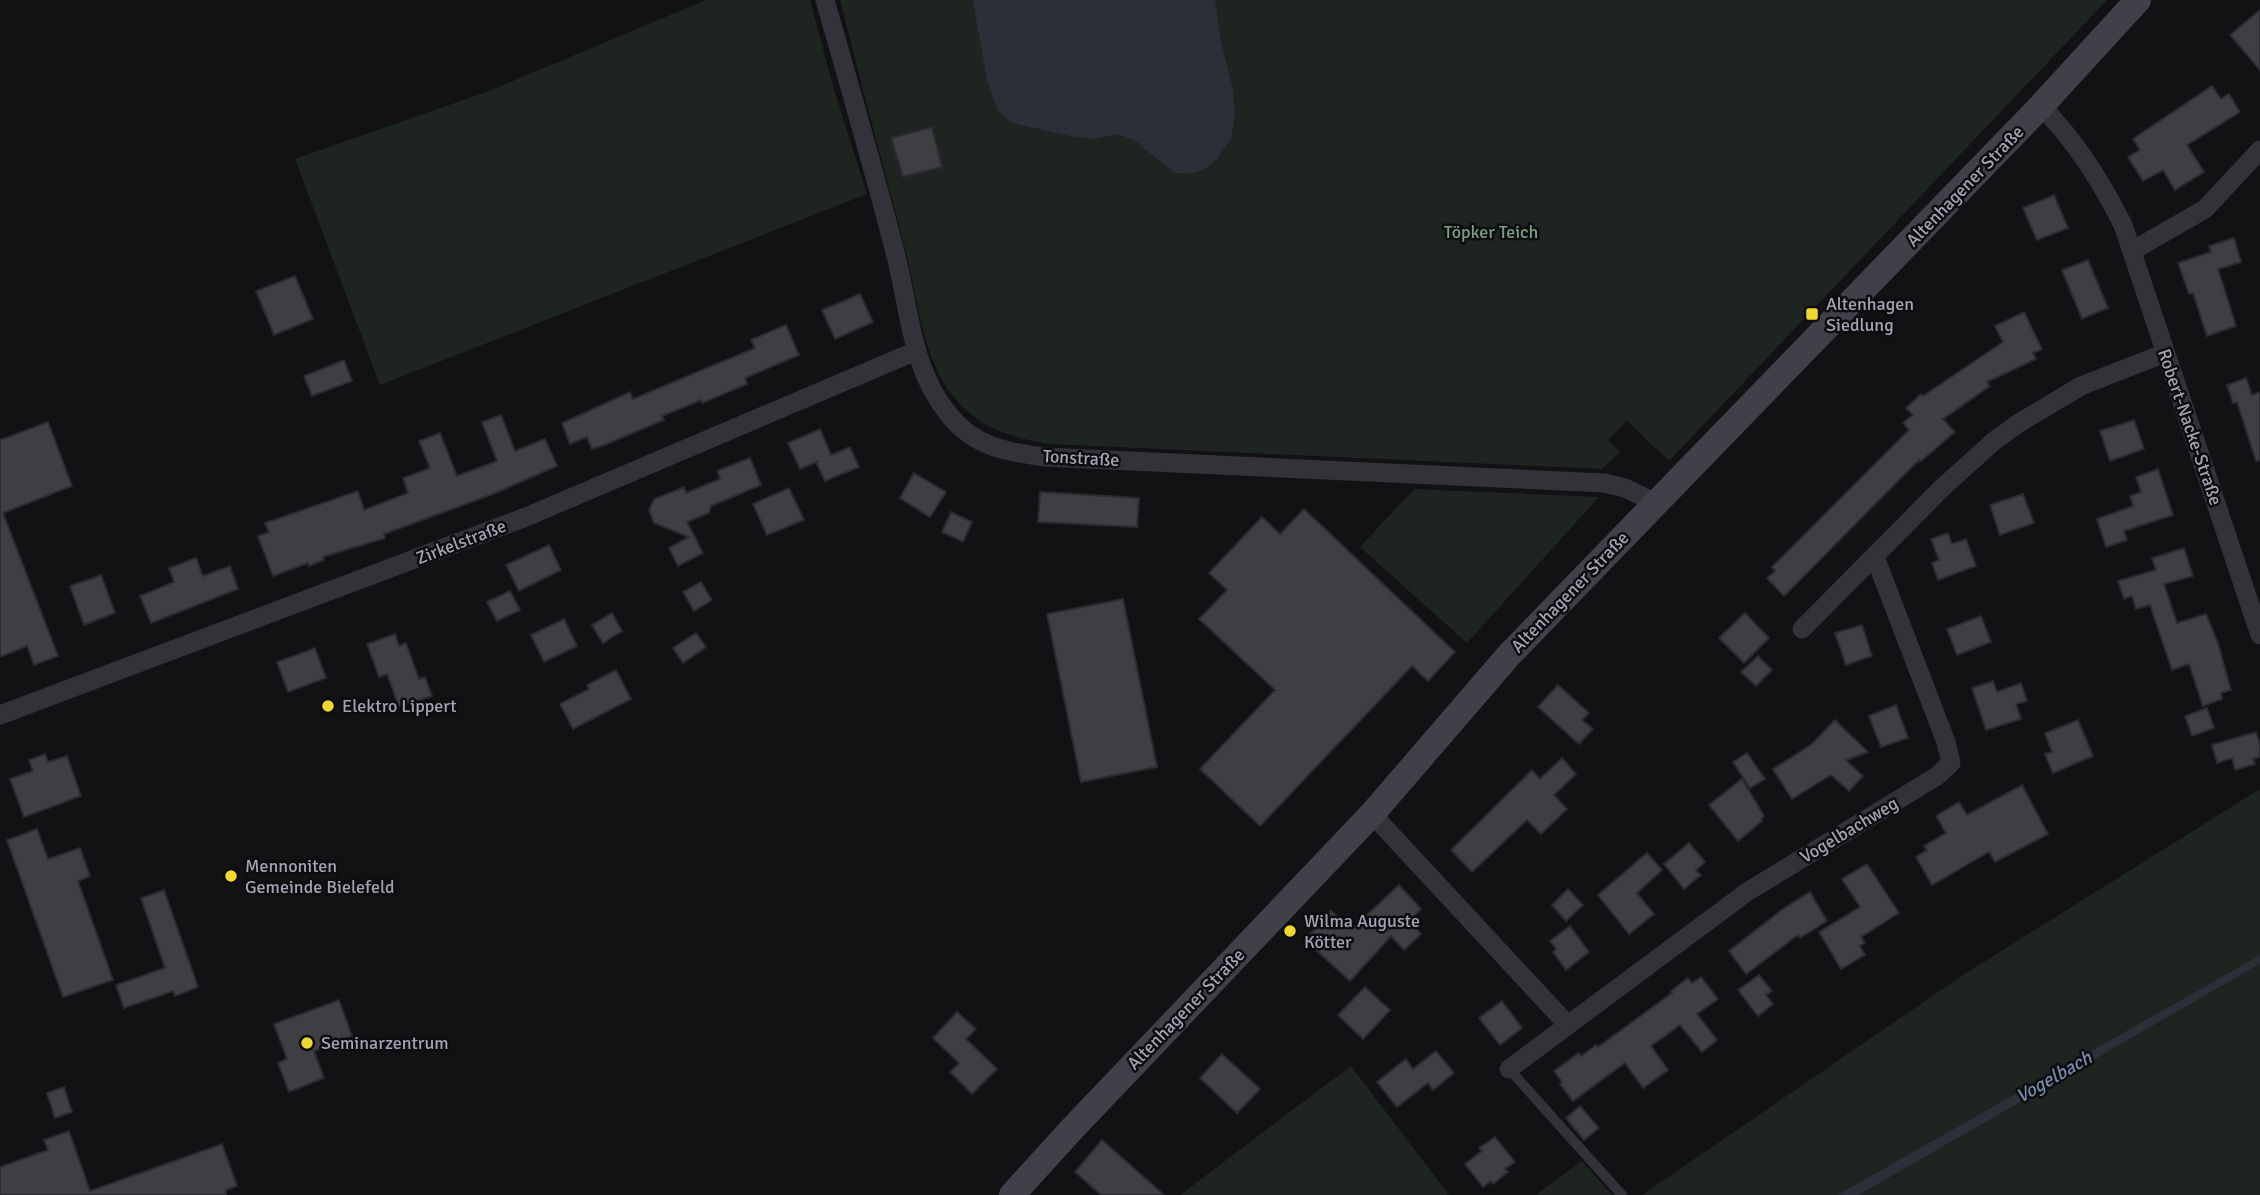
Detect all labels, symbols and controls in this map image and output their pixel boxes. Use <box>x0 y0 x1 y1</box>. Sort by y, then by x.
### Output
street label: Altenhagener Straße <box>1902 121 2028 251</box>
park label: Töpker Teich <box>1444 221 1538 243</box>
place label: Altenhagen Siedlung <box>1826 293 1914 336</box>
marker: Altenhagen Siedlung <box>1804 306 1820 322</box>
street label: Robert-Nacke-Straße <box>2153 346 2227 508</box>
street label: Tonstraße <box>1042 445 1120 471</box>
street label: Zirkelstraße <box>413 515 509 569</box>
street label: Altenhagener Straße <box>1507 527 1633 657</box>
place label: Elektro Lippert <box>342 695 457 717</box>
marker: Elektro Lippert <box>320 698 336 714</box>
street label: Vogelbachweg <box>1796 792 1902 868</box>
place label: Mennoniten Gemeinde Bielefeld <box>245 855 395 898</box>
marker: Mennoniten Gemeinde Bielefeld <box>223 868 239 884</box>
place label: Wilma Auguste Kötter <box>1304 910 1420 953</box>
marker: Wilma Auguste Kötter <box>1282 923 1298 939</box>
street label: Altenhagener Straße <box>1123 944 1249 1074</box>
place label: Seminarzentrum <box>321 1032 449 1054</box>
marker: Seminarzentrum <box>299 1035 315 1051</box>
water label: Vogelbach <box>2012 1045 2097 1108</box>

